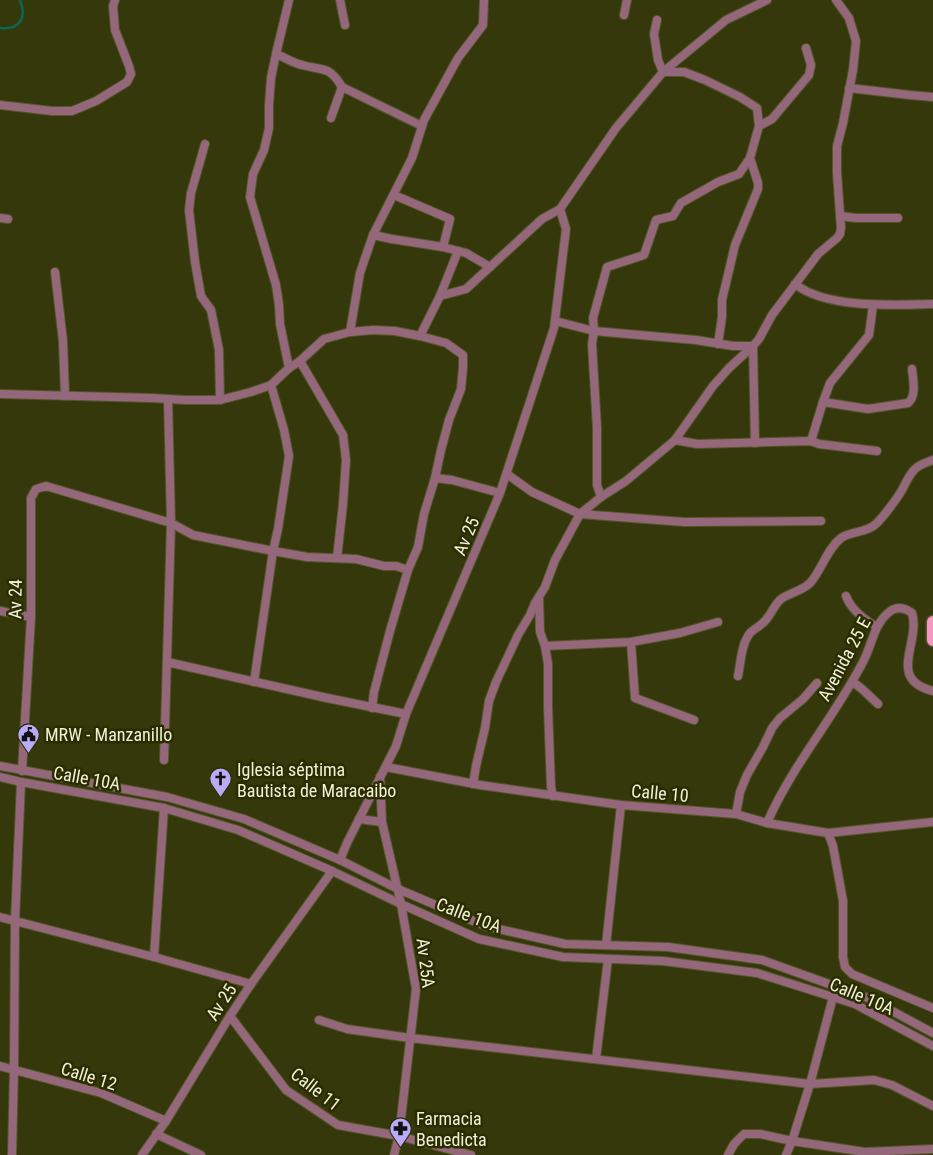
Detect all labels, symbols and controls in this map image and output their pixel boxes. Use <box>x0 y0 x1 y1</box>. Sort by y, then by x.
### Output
street label: Av 25 <box>449 514 483 558</box>
street label: Av 24 <box>4 579 26 619</box>
street label: Avenida 25 E <box>813 614 875 704</box>
public building icon: MRW - Manzanillo <box>17 722 41 753</box>
place label: MRW - Manzanillo <box>45 724 172 745</box>
place label: Iglesia séptima Bautista de Maracaibo <box>237 759 396 801</box>
street label: Calle 10A <box>52 762 123 794</box>
church icon: Iglesia séptima Bautista de Maracaibo <box>209 767 233 798</box>
street label: Calle 10 <box>630 780 690 806</box>
street label: Calle 10A <box>434 893 505 937</box>
street label: Av 25A <box>413 937 440 990</box>
street label: Calle 10A <box>827 973 898 1019</box>
street label: Av 25 <box>201 980 241 1024</box>
street label: Calle 12 <box>58 1058 120 1094</box>
street label: Calle 11 <box>287 1063 345 1115</box>
place label: Farmacia Benedicta <box>416 1108 487 1150</box>
pharmacy icon: Farmacia Benedicta <box>388 1116 412 1147</box>

